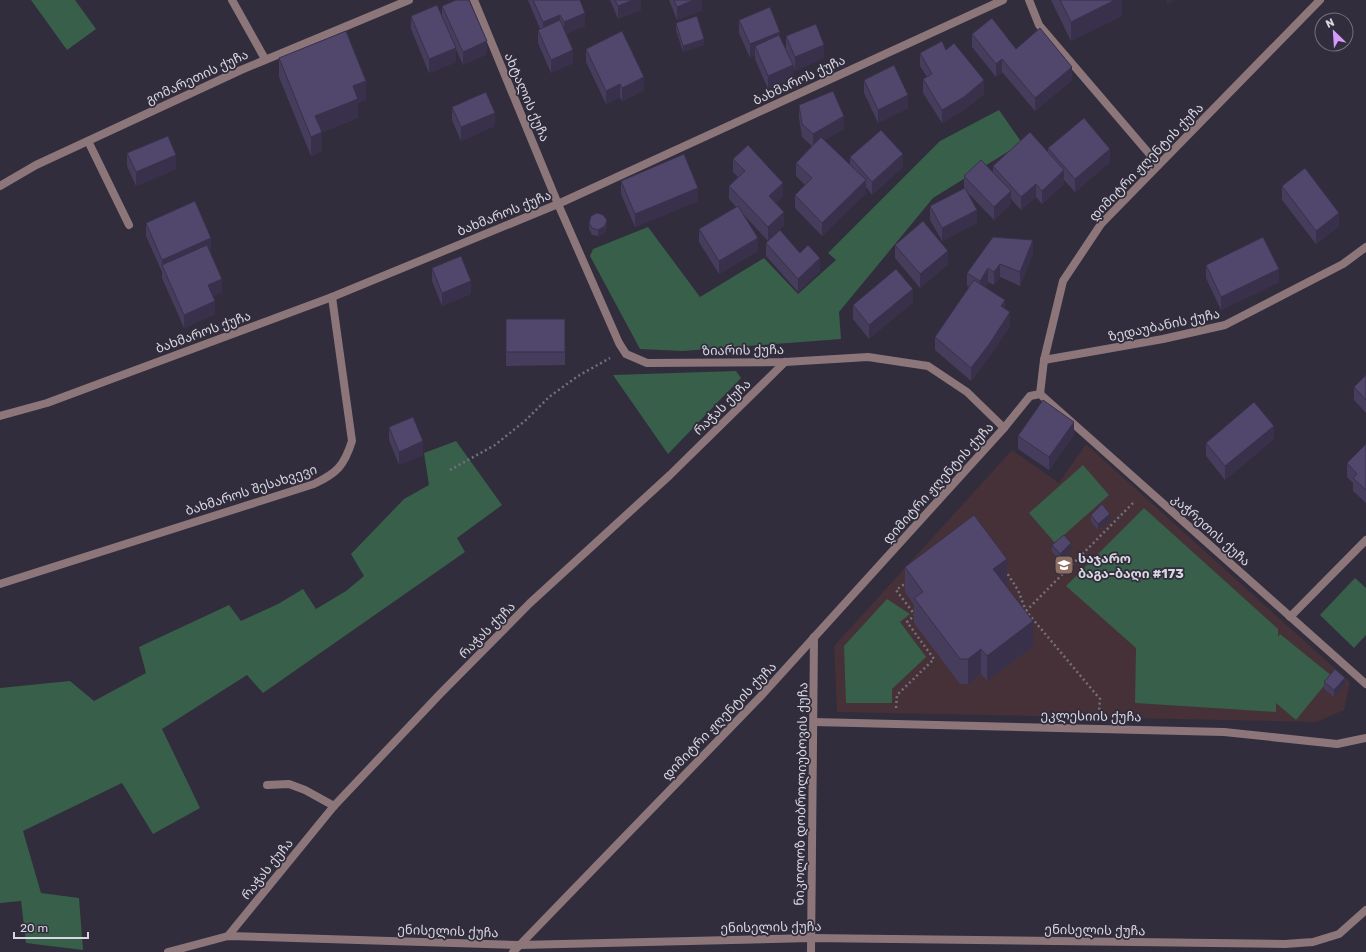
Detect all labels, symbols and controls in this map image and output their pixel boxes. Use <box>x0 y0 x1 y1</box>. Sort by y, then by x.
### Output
north arrow <box>1314 12 1354 52</box>
text: N <box>1324 16 1336 31</box>
street label: გომარეთის ქუჩა <box>143 47 251 107</box>
street label: ახტალის ქუჩა <box>501 50 552 144</box>
street label: ბახმაროს ქუჩა <box>750 52 848 108</box>
street label: დიმიტრი ჟღენტის ქუჩა <box>1086 100 1207 225</box>
street label: ბახმაროს ქუჩა <box>455 187 553 239</box>
street label: ზედაუბანის ქუჩა <box>1107 306 1221 345</box>
street label: ბახმაროს ქუჩა <box>153 308 253 356</box>
street label: ზიარის ქუჩა <box>702 342 784 358</box>
street label: რაჭას ქუჩა <box>690 376 754 438</box>
street label: დიმიტრი ჟღენტის ქუჩა <box>880 419 997 547</box>
street label: ბახმაროს შესახვევი <box>183 462 319 518</box>
street label: კაჭრეთის ქუჩა <box>1169 491 1253 569</box>
place label: საჯარო ბაგა-ბაღი #173 <box>1078 551 1184 581</box>
school or university icon: საჯარო ბაგა-ბაღი #173 <box>1053 554 1075 576</box>
street label: რაჭას ქუჩა <box>456 599 518 661</box>
street label: დიმიტრი ჟღენტის ქუჩა <box>659 659 780 784</box>
street label: ნიკოლოზ დობროლიუბოვის ქუჩა <box>792 682 811 906</box>
street label: ეკლესიის ქუჩა <box>1040 708 1142 725</box>
street label: რაჭას ქუჩა <box>238 836 296 902</box>
scale bar <box>14 914 88 940</box>
street label: ენისელის ქუჩა <box>720 919 822 936</box>
text: 20 m <box>20 921 48 935</box>
street label: ენისელის ქუჩა <box>397 922 499 941</box>
street label: ენისელის ქუჩა <box>1044 922 1146 939</box>

